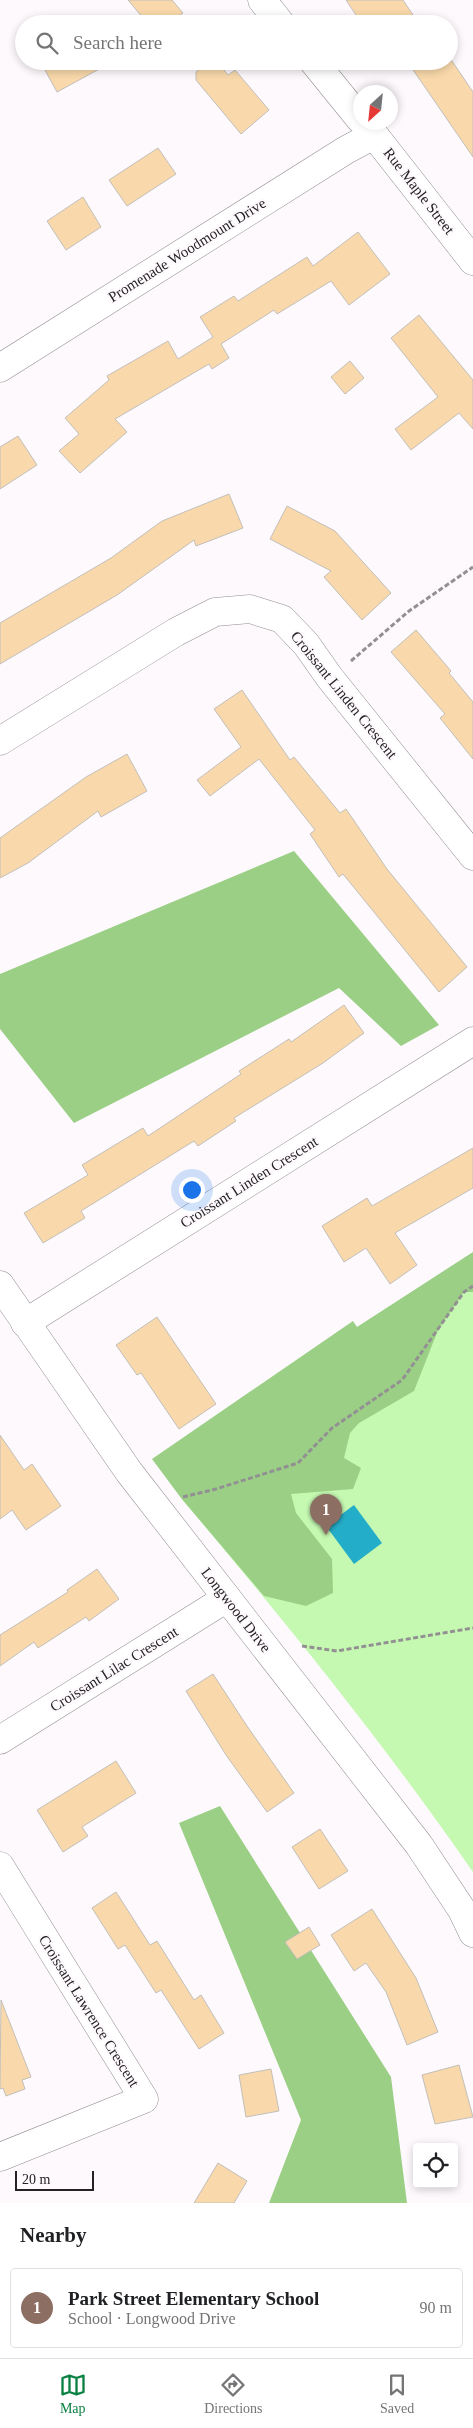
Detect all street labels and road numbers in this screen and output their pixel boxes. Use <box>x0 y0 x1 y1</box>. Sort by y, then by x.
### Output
street label: Rue Maple Street <box>380 145 458 238</box>
street label: Promenade Woodmount Drive <box>105 195 269 305</box>
street label: Croissant Linden Crescent <box>288 628 401 763</box>
street label: Croissant Linden Crescent <box>177 1133 321 1231</box>
street label: Longwood Drive <box>198 1565 274 1656</box>
street label: Croissant Lilac Crescent <box>47 1623 181 1715</box>
street label: Croissant Lawrence Crescent <box>36 1932 143 2090</box>

